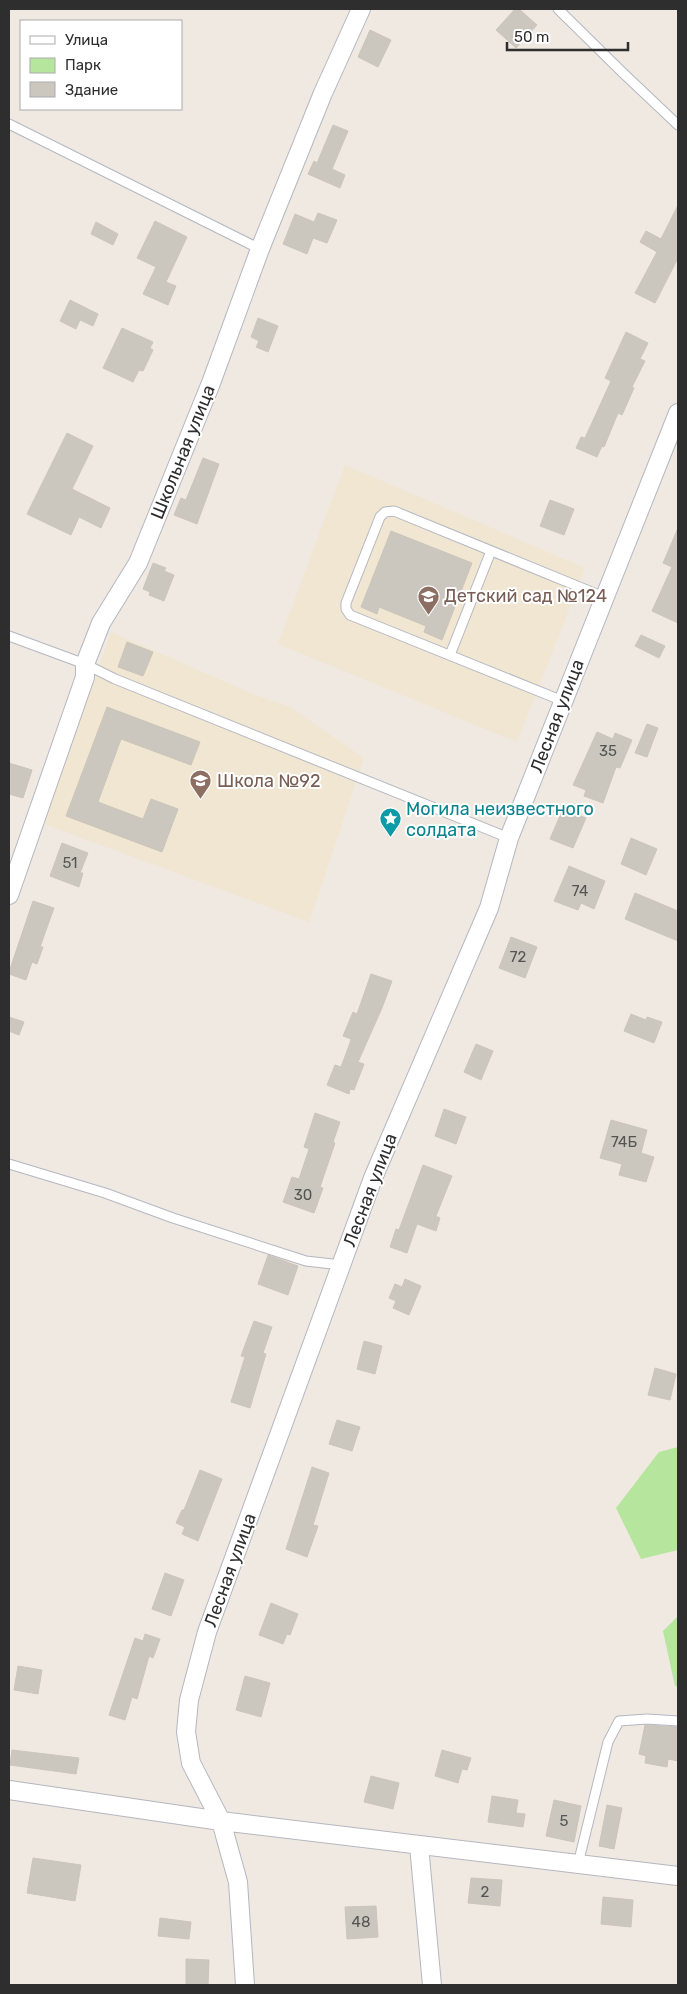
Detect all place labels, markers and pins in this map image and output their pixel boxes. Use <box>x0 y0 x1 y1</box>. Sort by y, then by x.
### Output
school or university icon: Детский сад №124 <box>416 584 440 615</box>
place label: Детский сад №124 <box>444 585 607 607</box>
school or university icon: Школа №92 <box>189 769 213 800</box>
place label: Школа №92 <box>217 770 320 792</box>
place label: Могила неизвестного солдата <box>406 798 594 841</box>
place icon: Могила неизвестного солдата <box>378 807 402 838</box>

